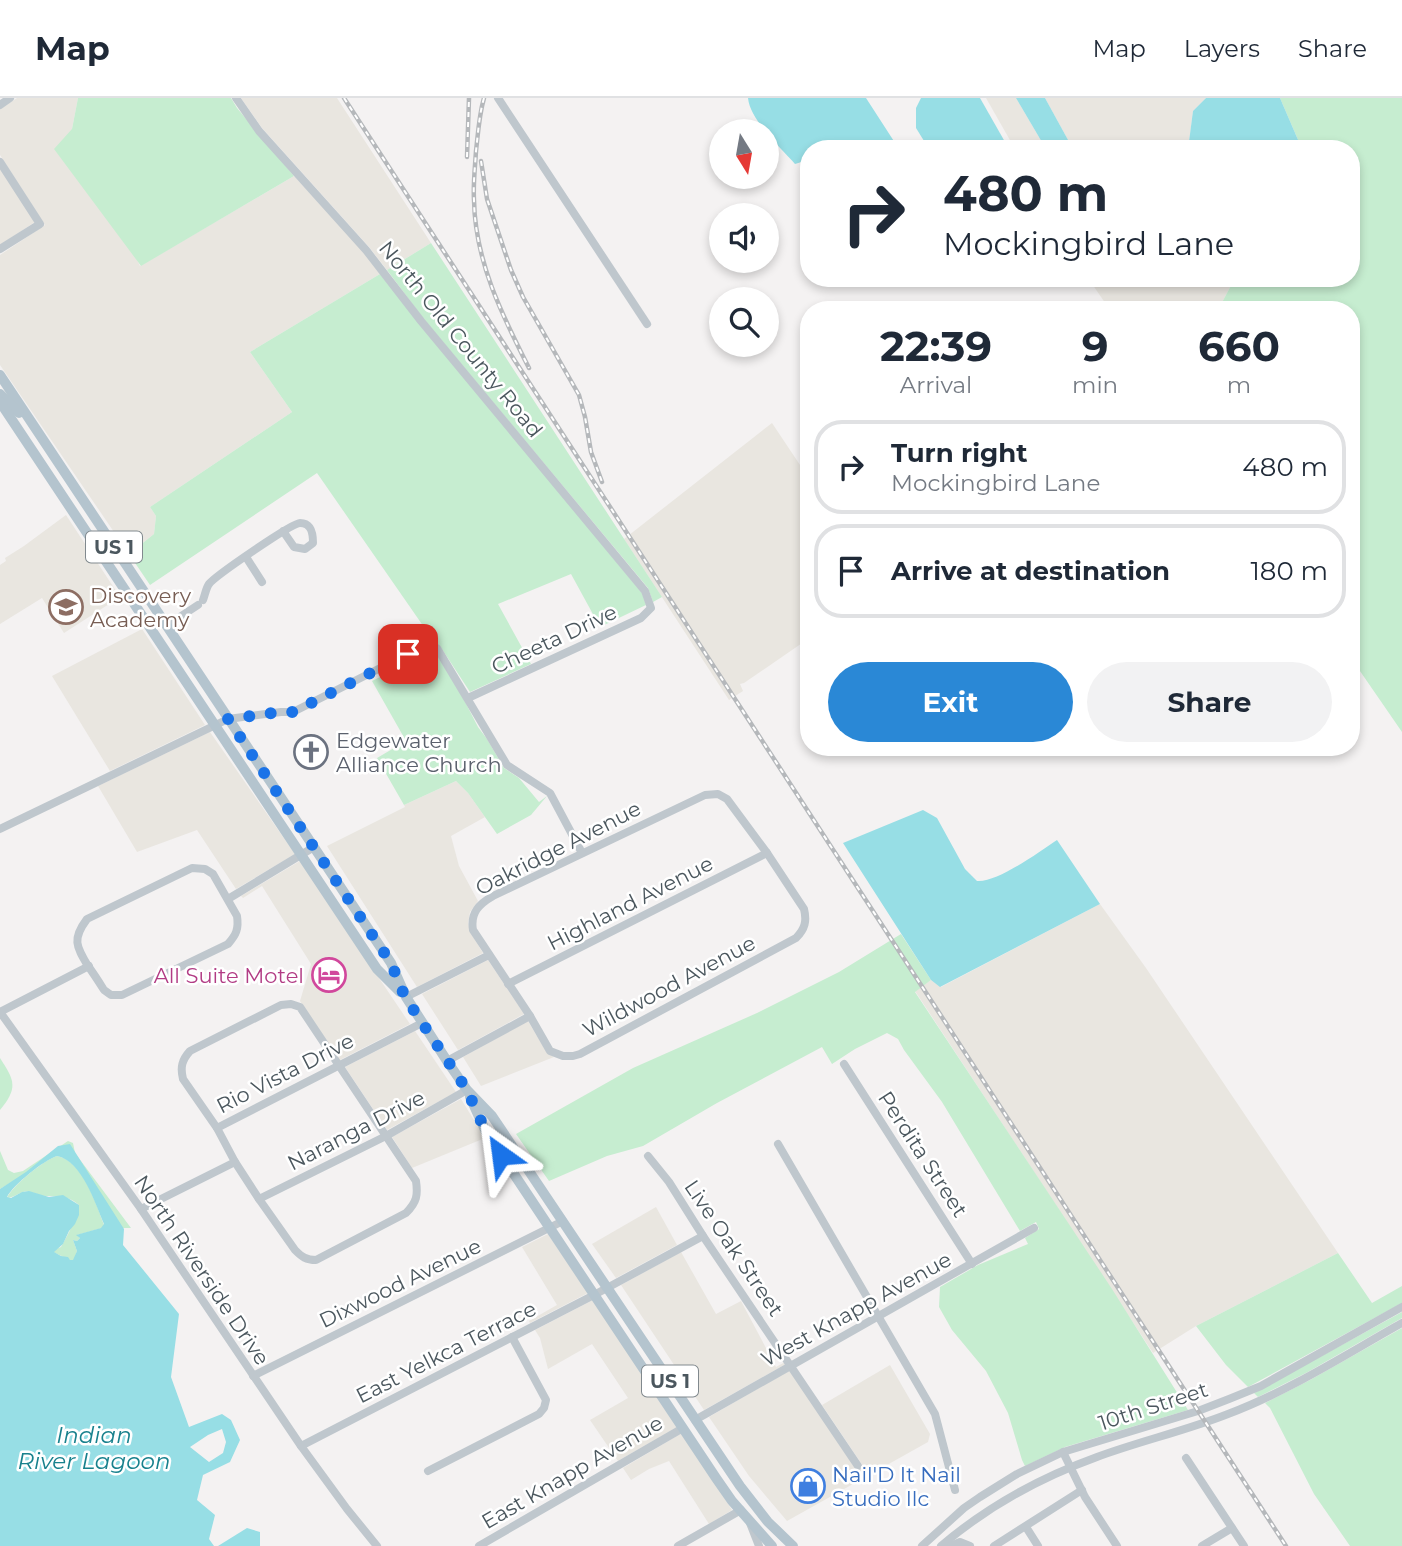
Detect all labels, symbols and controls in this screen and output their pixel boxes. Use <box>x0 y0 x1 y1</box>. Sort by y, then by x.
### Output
text: Map <box>35 28 110 68</box>
text: Map <box>1092 34 1146 63</box>
text: Layers <box>1184 34 1260 63</box>
text: Share <box>1298 34 1367 63</box>
north arrow <box>709 119 779 189</box>
map controls <box>709 119 779 357</box>
text: 480 m <box>943 164 1108 223</box>
icon: right <box>828 168 919 259</box>
button: sound <box>709 203 779 273</box>
text: Mockingbird Lane <box>943 224 1234 263</box>
street label: North Old County Road <box>374 236 548 442</box>
button: search <box>709 287 779 357</box>
text: 22:39 <box>880 320 992 372</box>
text: 9 <box>1082 320 1108 372</box>
text: 660 <box>1198 320 1280 372</box>
text: Arrival <box>900 371 972 399</box>
text: min <box>1072 371 1118 399</box>
text: m <box>1227 371 1251 399</box>
text: Turn right <box>891 437 1027 469</box>
icon: right <box>832 448 870 486</box>
text: 480 m <box>1242 451 1328 483</box>
text: Mockingbird Lane <box>891 469 1100 497</box>
road number: US 1 <box>86 531 142 562</box>
icon: arrive <box>832 552 870 590</box>
text: Arrive at destination <box>891 555 1170 587</box>
text: 180 m <box>1250 555 1328 587</box>
place label: Discovery Academy <box>90 583 192 632</box>
school or university icon: Discovery Academy <box>47 588 85 626</box>
street label: Cheeta Drive <box>487 599 621 679</box>
pin <box>378 624 438 684</box>
icon: arrive <box>389 635 427 673</box>
button: Exit <box>828 662 1073 742</box>
button: Share <box>1087 662 1332 742</box>
place label: Edgewater Alliance Church <box>336 728 502 777</box>
church icon: Edgewater Alliance Church <box>292 733 330 771</box>
street label: Oakridge Avenue <box>471 795 645 901</box>
street label: Highland Avenue <box>543 850 717 956</box>
street label: Wildwood Avenue <box>578 930 760 1042</box>
hotel icon: All Suite Motel <box>310 956 348 994</box>
place label: All Suite Motel <box>154 963 304 988</box>
street label: Rio Vista Drive <box>212 1028 358 1118</box>
street label: Naranga Drive <box>283 1085 429 1175</box>
street label: Perdita Street <box>873 1086 973 1222</box>
position arrow <box>464 1118 538 1192</box>
street label: North Riverside Drive <box>129 1170 275 1370</box>
street label: Live Oak Street <box>679 1175 789 1321</box>
street label: Dixwood Avenue <box>315 1233 485 1333</box>
street label: West Knapp Avenue <box>756 1246 956 1372</box>
street label: East Yelkca Terrace <box>352 1296 540 1408</box>
road number: US 1 <box>642 1366 698 1396</box>
street label: 10th Street <box>1095 1377 1211 1435</box>
street label: East Knapp Avenue <box>477 1410 667 1534</box>
water label: Indian River Lagoon <box>17 1421 171 1475</box>
place label: Nail'D It Nail Studio llc <box>832 1462 961 1511</box>
shop icon: Nail'D It Nail Studio llc <box>789 1467 827 1505</box>

